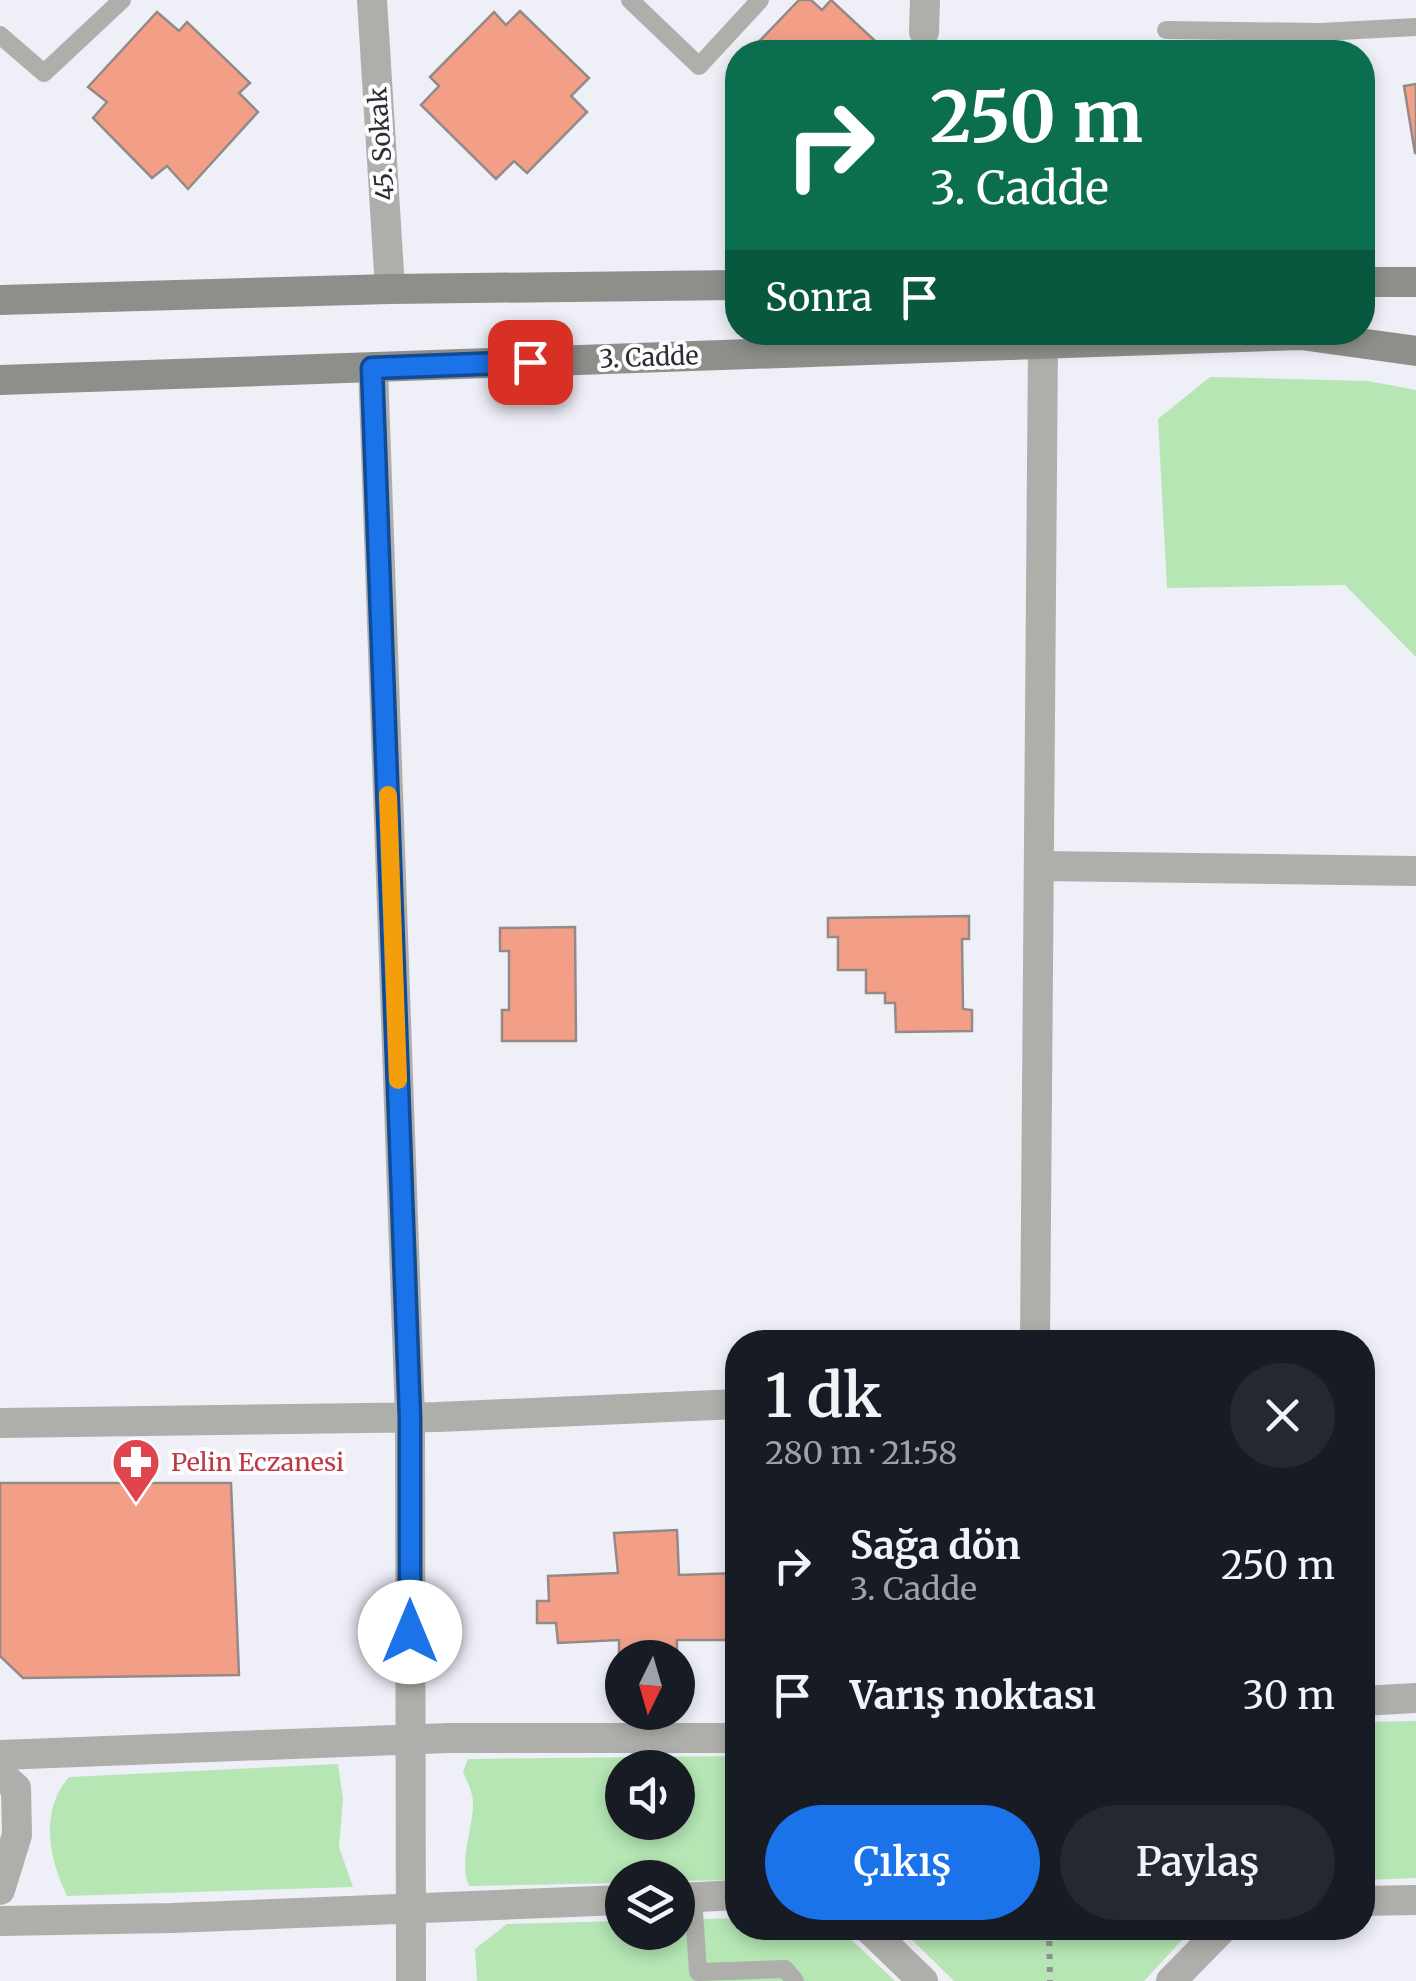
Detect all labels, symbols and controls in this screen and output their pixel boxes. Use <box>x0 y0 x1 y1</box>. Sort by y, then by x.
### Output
text: 250 m <box>930 73 1143 161</box>
icon: right <box>765 80 895 210</box>
street label: 45. Sokak <box>361 86 401 202</box>
text: 3. Cadde <box>930 160 1109 216</box>
icon: arrive <box>892 270 947 325</box>
text: Sonra <box>765 274 872 321</box>
pin <box>488 320 573 405</box>
icon: arrive <box>503 335 558 390</box>
street label: 3. Cadde <box>599 339 699 375</box>
text: 1 dk <box>765 1358 881 1433</box>
button: close <box>1230 1363 1335 1468</box>
text: 280 m · 21:58 <box>765 1433 957 1473</box>
pharmacy icon: Pelin Eczanesi <box>110 1436 162 1504</box>
place label: Pelin Eczanesi <box>171 1446 344 1478</box>
text: Sağa dön <box>850 1522 1021 1569</box>
icon: right <box>765 1538 820 1593</box>
text: 250 m <box>1221 1542 1335 1589</box>
text: 3. Cadde <box>850 1569 977 1609</box>
position arrow <box>358 1580 462 1684</box>
north arrow <box>605 1640 695 1730</box>
map controls <box>605 1640 695 1950</box>
icon: arrive <box>765 1668 820 1723</box>
text: Varış noktası <box>850 1672 1096 1719</box>
text: 30 m <box>1242 1672 1335 1719</box>
button: sound <box>605 1750 695 1840</box>
button: Çıkış <box>765 1805 1040 1920</box>
button: Paylaş <box>1060 1805 1335 1920</box>
button: layers <box>605 1860 695 1950</box>

